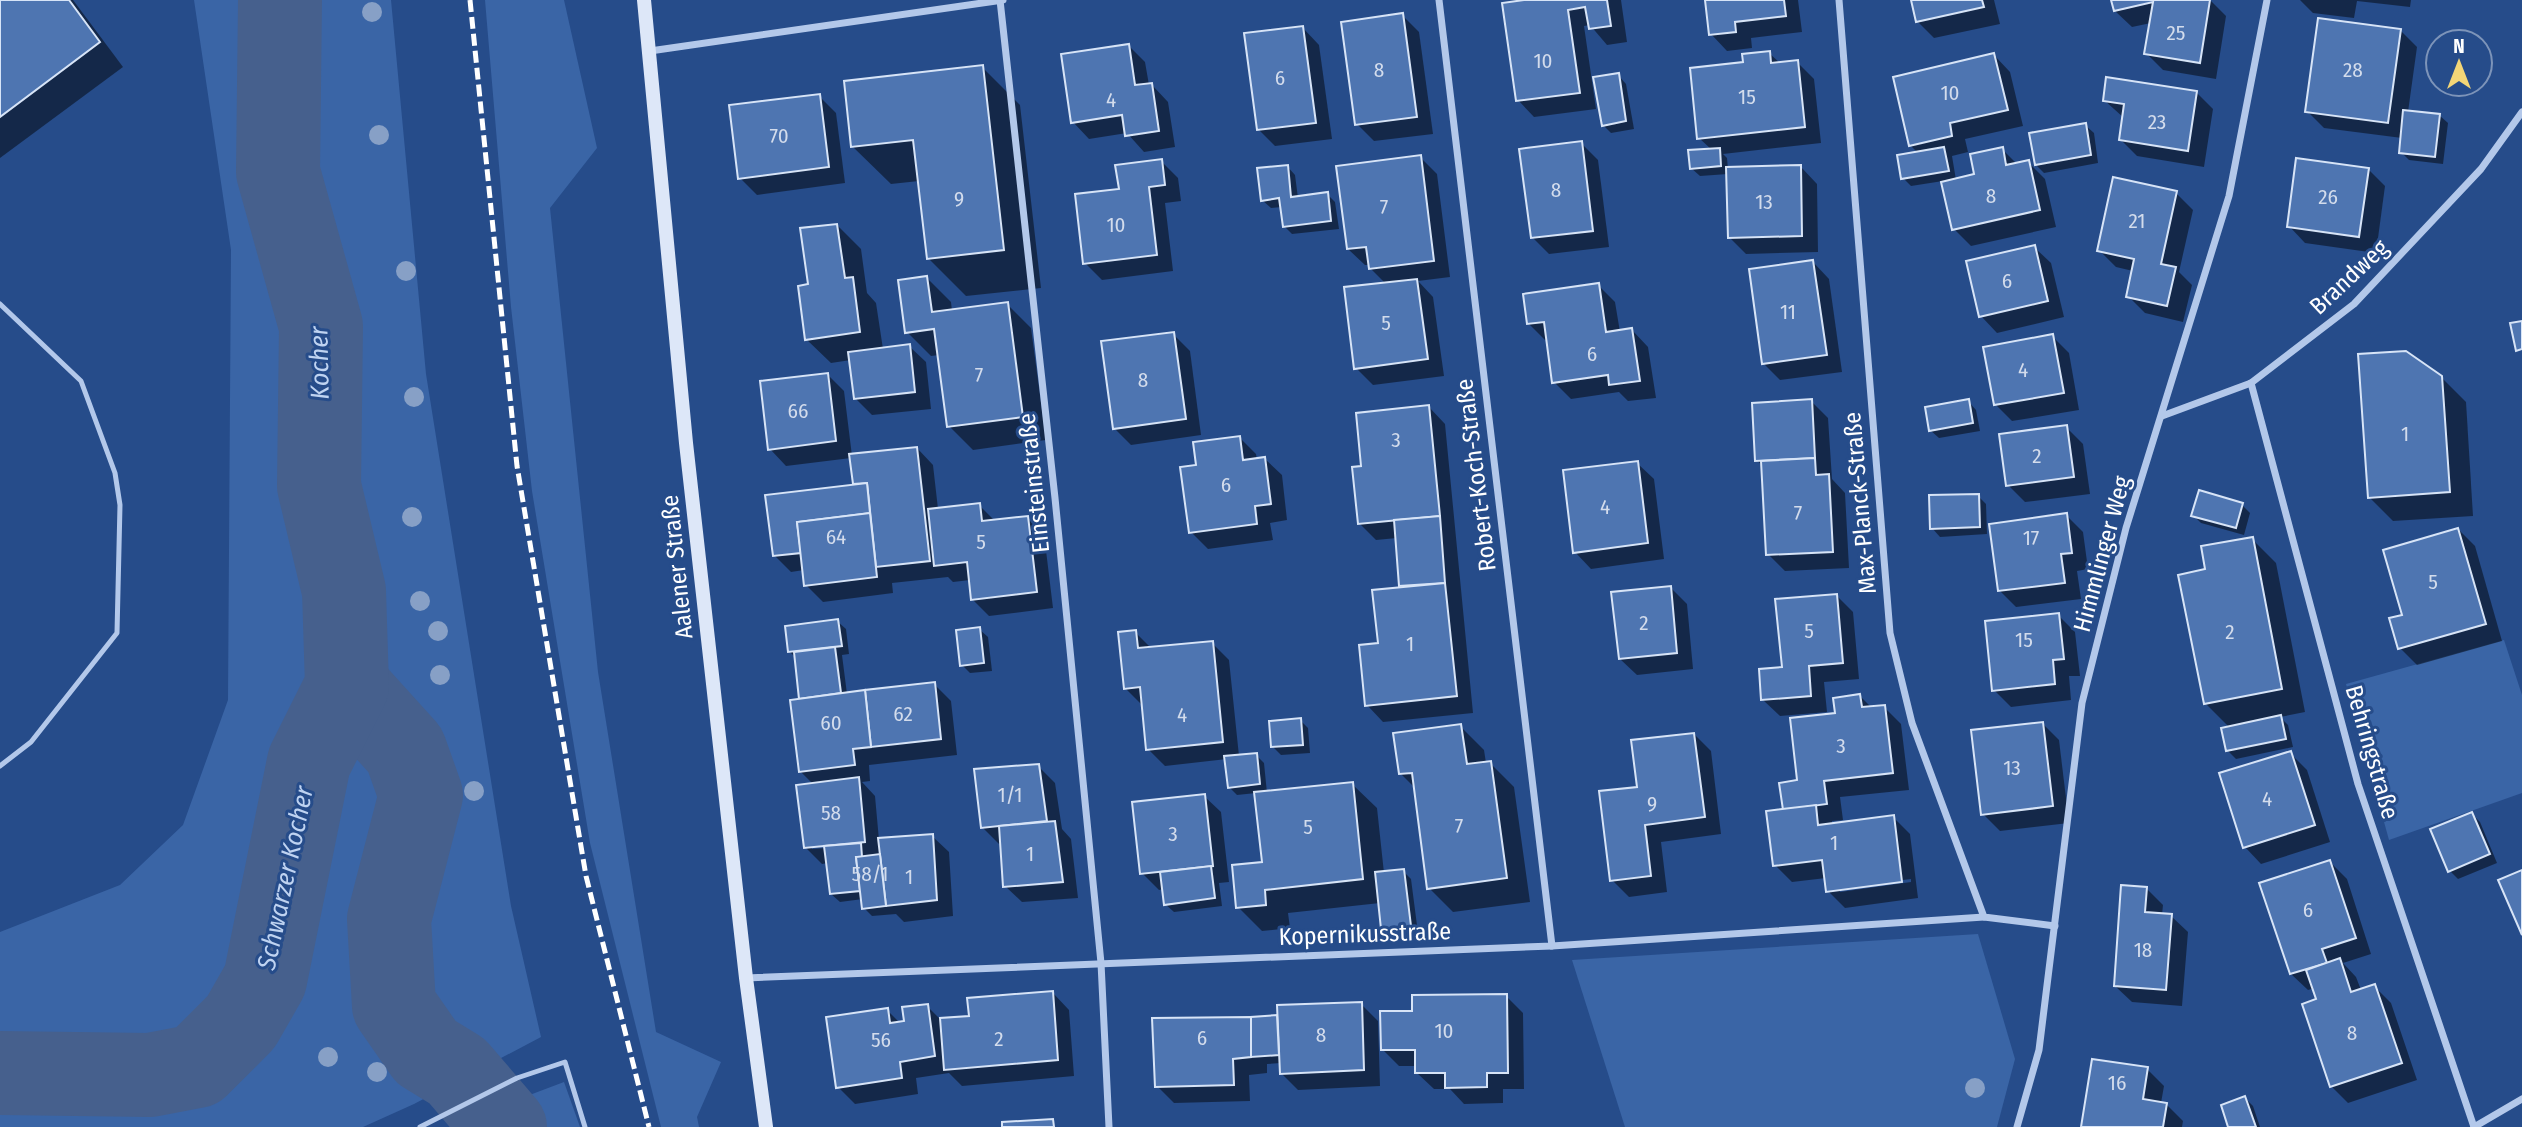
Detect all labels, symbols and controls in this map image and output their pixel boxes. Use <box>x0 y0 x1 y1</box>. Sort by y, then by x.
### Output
house number: 25 <box>2167 20 2185 46</box>
north arrow <box>2424 28 2494 98</box>
text: N <box>2453 35 2465 58</box>
house number: 10 <box>1533 48 1553 74</box>
house number: 8 <box>1374 57 1384 83</box>
house number: 28 <box>2343 57 2363 83</box>
house number: 6 <box>1275 65 1285 91</box>
house number: 10 <box>1940 80 1960 106</box>
house number: 15 <box>1738 84 1756 110</box>
house number: 4 <box>1106 87 1116 113</box>
house number: 23 <box>2148 109 2166 135</box>
house number: 70 <box>769 123 789 149</box>
house number: 8 <box>1551 177 1561 203</box>
house number: 8 <box>1986 183 1996 209</box>
house number: 26 <box>2318 184 2338 210</box>
house number: 9 <box>954 186 964 212</box>
house number: 13 <box>1755 189 1773 215</box>
house number: 7 <box>1380 194 1388 220</box>
house number: 21 <box>2129 208 2146 234</box>
house number: 10 <box>1106 212 1126 238</box>
street label: Brandweg <box>2304 233 2395 320</box>
house number: 6 <box>2002 268 2012 294</box>
house number: 11 <box>1780 299 1796 325</box>
house number: 5 <box>1381 310 1391 336</box>
water label: Kocher <box>303 325 336 400</box>
house number: 6 <box>1587 341 1597 367</box>
house number: 4 <box>2018 357 2028 383</box>
house number: 7 <box>975 362 983 388</box>
house number: 8 <box>1138 367 1148 393</box>
street label: Robert-Koch-Straße <box>1450 377 1502 573</box>
house number: 66 <box>788 398 808 424</box>
street label: Max-Planck-Straße <box>1838 411 1882 595</box>
street label: Einsteinstraße <box>1013 412 1055 554</box>
house number: 1 <box>2401 421 2409 447</box>
house number: 3 <box>1391 427 1401 453</box>
house number: 2 <box>2032 443 2042 469</box>
house number: 6 <box>1221 472 1231 498</box>
street label: Himmlinger Weg <box>2068 472 2136 635</box>
street label: Aalener Straße <box>656 494 698 640</box>
house number: 4 <box>1600 494 1610 520</box>
house number: 7 <box>1794 500 1802 526</box>
house number: 64 <box>826 524 846 550</box>
house number: 17 <box>2023 525 2039 551</box>
house number: 5 <box>976 529 986 555</box>
house number: 5 <box>2428 569 2438 595</box>
house number: 2 <box>1639 610 1649 636</box>
house number: 5 <box>1804 618 1814 644</box>
house number: 2 <box>2225 619 2235 645</box>
house number: 15 <box>2015 627 2033 653</box>
house number: 1 <box>1406 631 1414 657</box>
street label: Behringstraße <box>2340 682 2404 822</box>
house number: 62 <box>893 701 913 727</box>
house number: 4 <box>1177 702 1187 728</box>
house number: 60 <box>820 710 842 736</box>
house number: 3 <box>1836 733 1846 759</box>
house number: 13 <box>2003 755 2021 781</box>
water label: Schwarzer Kocher <box>251 782 320 974</box>
house number: 1/1 <box>998 782 1022 808</box>
house number: 4 <box>2262 786 2272 812</box>
house number: 9 <box>1647 791 1657 817</box>
house number: 58 <box>821 800 841 826</box>
house number: 7 <box>1455 813 1463 839</box>
house number: 5 <box>1303 814 1313 840</box>
house number: 3 <box>1168 821 1178 847</box>
house number: 1 <box>1830 830 1838 856</box>
house number: 1 <box>1026 841 1034 867</box>
house number: 58/1 <box>852 861 888 887</box>
house number: 1 <box>905 864 913 890</box>
house number: 6 <box>2303 897 2313 923</box>
street label: Kopernikusstraße <box>1278 917 1452 951</box>
house number: 18 <box>2134 937 2152 963</box>
house number: 10 <box>1434 1018 1454 1044</box>
house number: 8 <box>2347 1020 2357 1046</box>
house number: 8 <box>1316 1022 1326 1048</box>
house number: 6 <box>1197 1025 1207 1051</box>
house number: 2 <box>994 1026 1004 1052</box>
house number: 56 <box>871 1027 891 1053</box>
house number: 16 <box>2108 1070 2126 1096</box>

